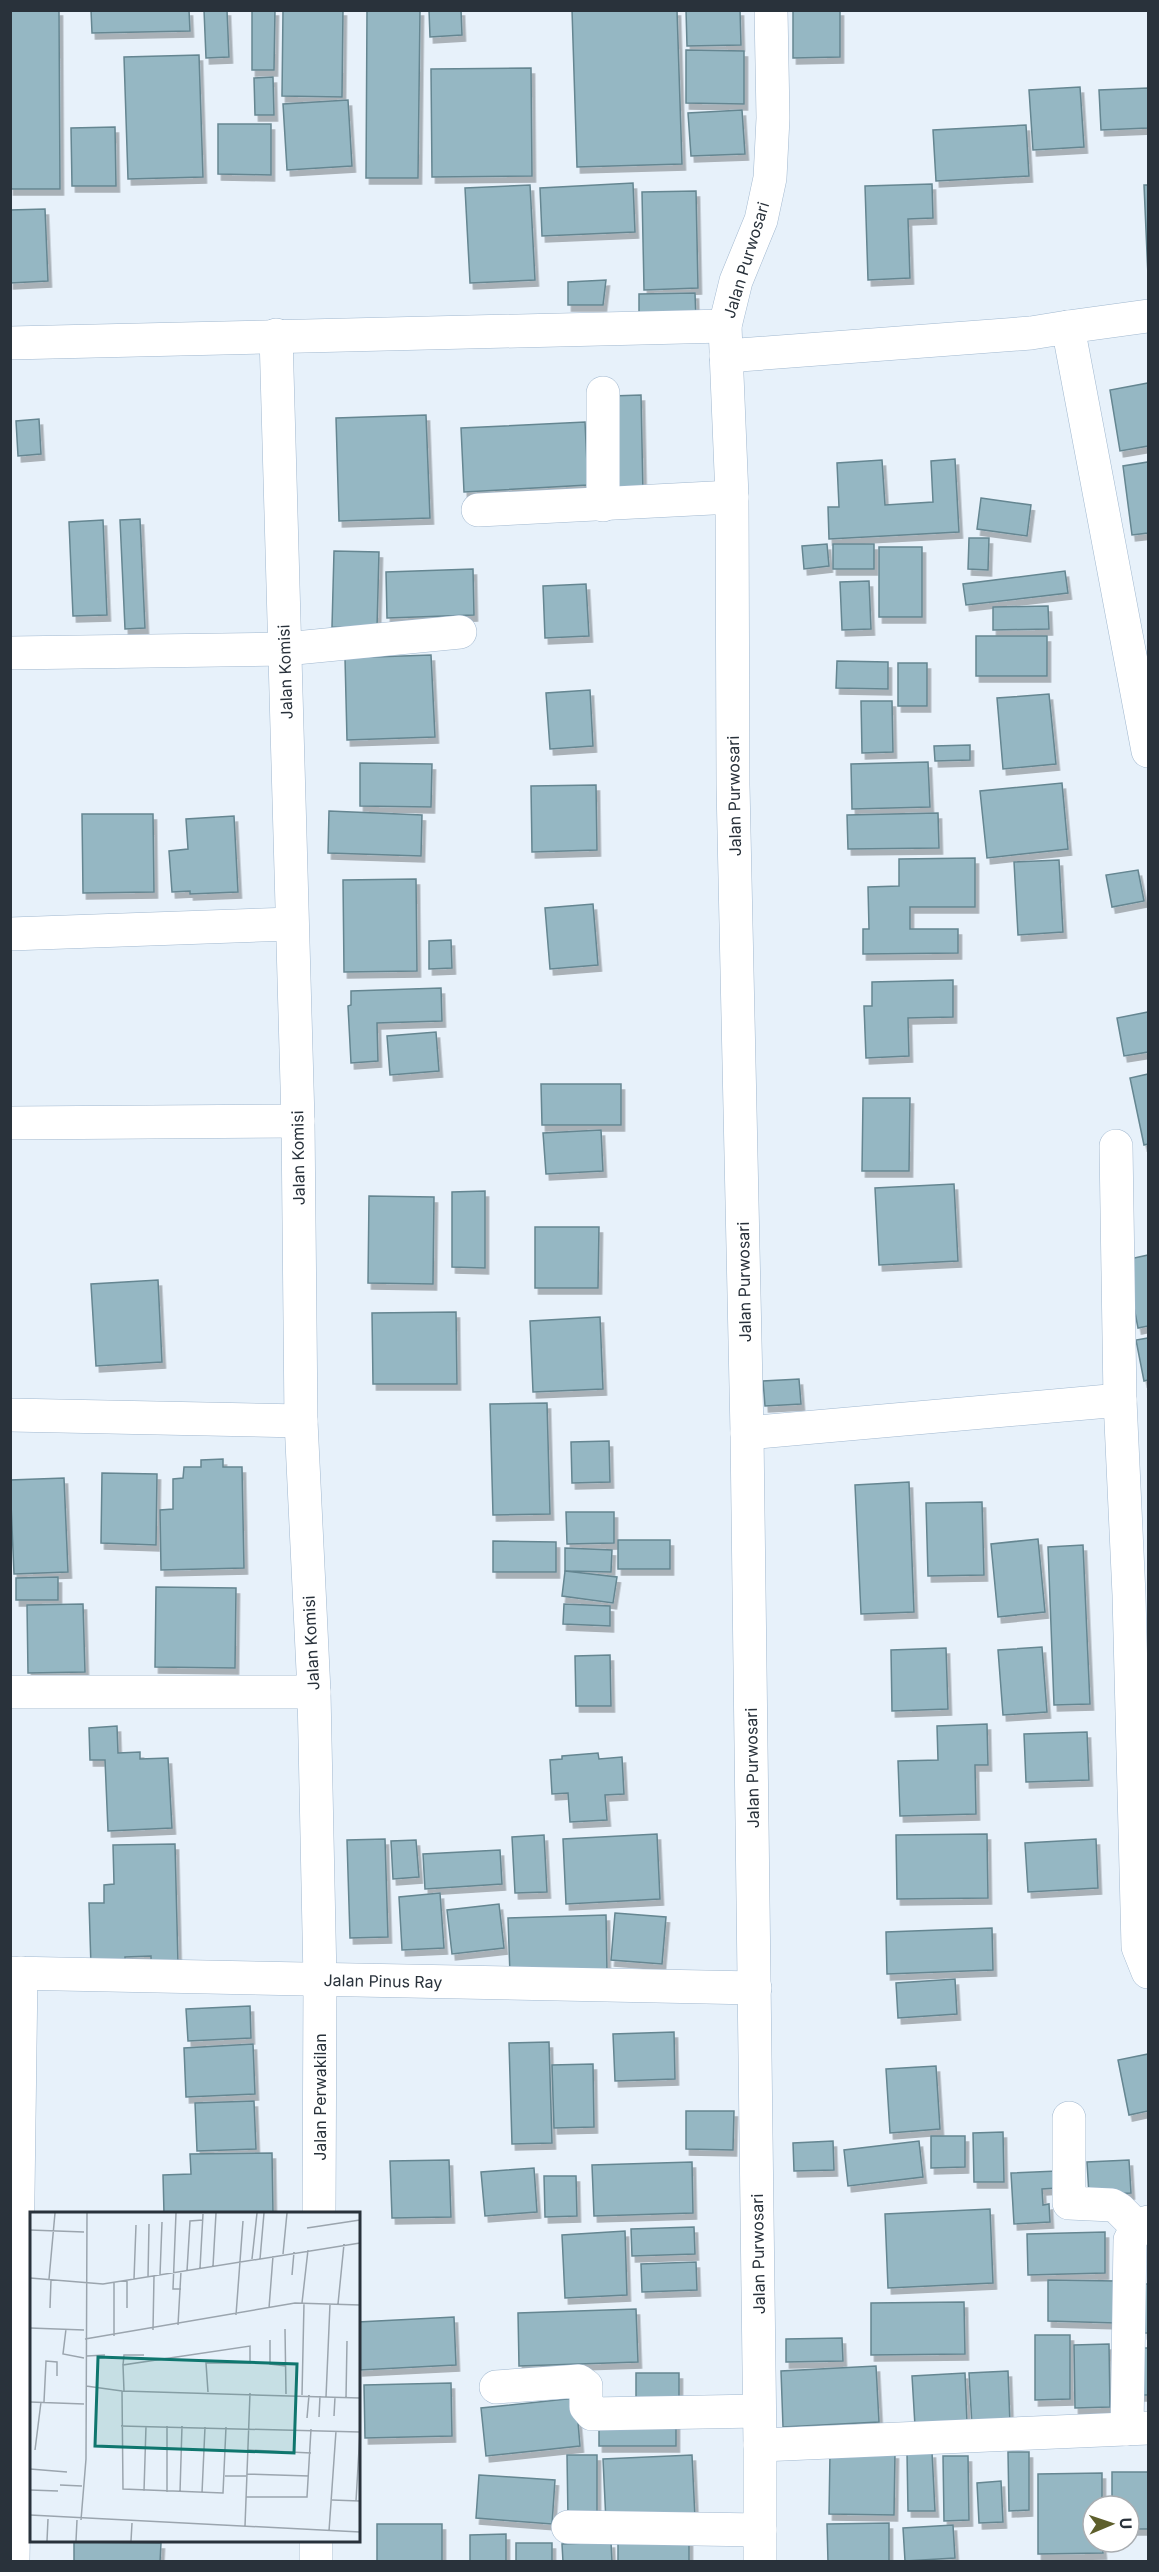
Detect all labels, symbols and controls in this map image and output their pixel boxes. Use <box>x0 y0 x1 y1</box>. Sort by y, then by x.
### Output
street label: Jalan Purwosari <box>719 199 773 321</box>
street label: Jalan Komisi <box>273 624 297 720</box>
street label: Jalan Purwosari <box>723 735 745 857</box>
street label: Jalan Komisi <box>287 1110 309 1206</box>
street label: Jalan Purwosari <box>733 1221 755 1343</box>
street label: Jalan Komisi <box>299 1595 323 1691</box>
street label: Jalan Purwosari <box>741 1707 763 1829</box>
street label: Jalan Pinus Ray <box>323 1970 443 1992</box>
street label: Jalan Perwakilan <box>310 2033 330 2161</box>
street label: Jalan Purwosari <box>747 2193 769 2315</box>
inset map <box>30 2212 360 2542</box>
north arrow <box>1081 2494 1141 2554</box>
text: U <box>1116 2517 1136 2530</box>

